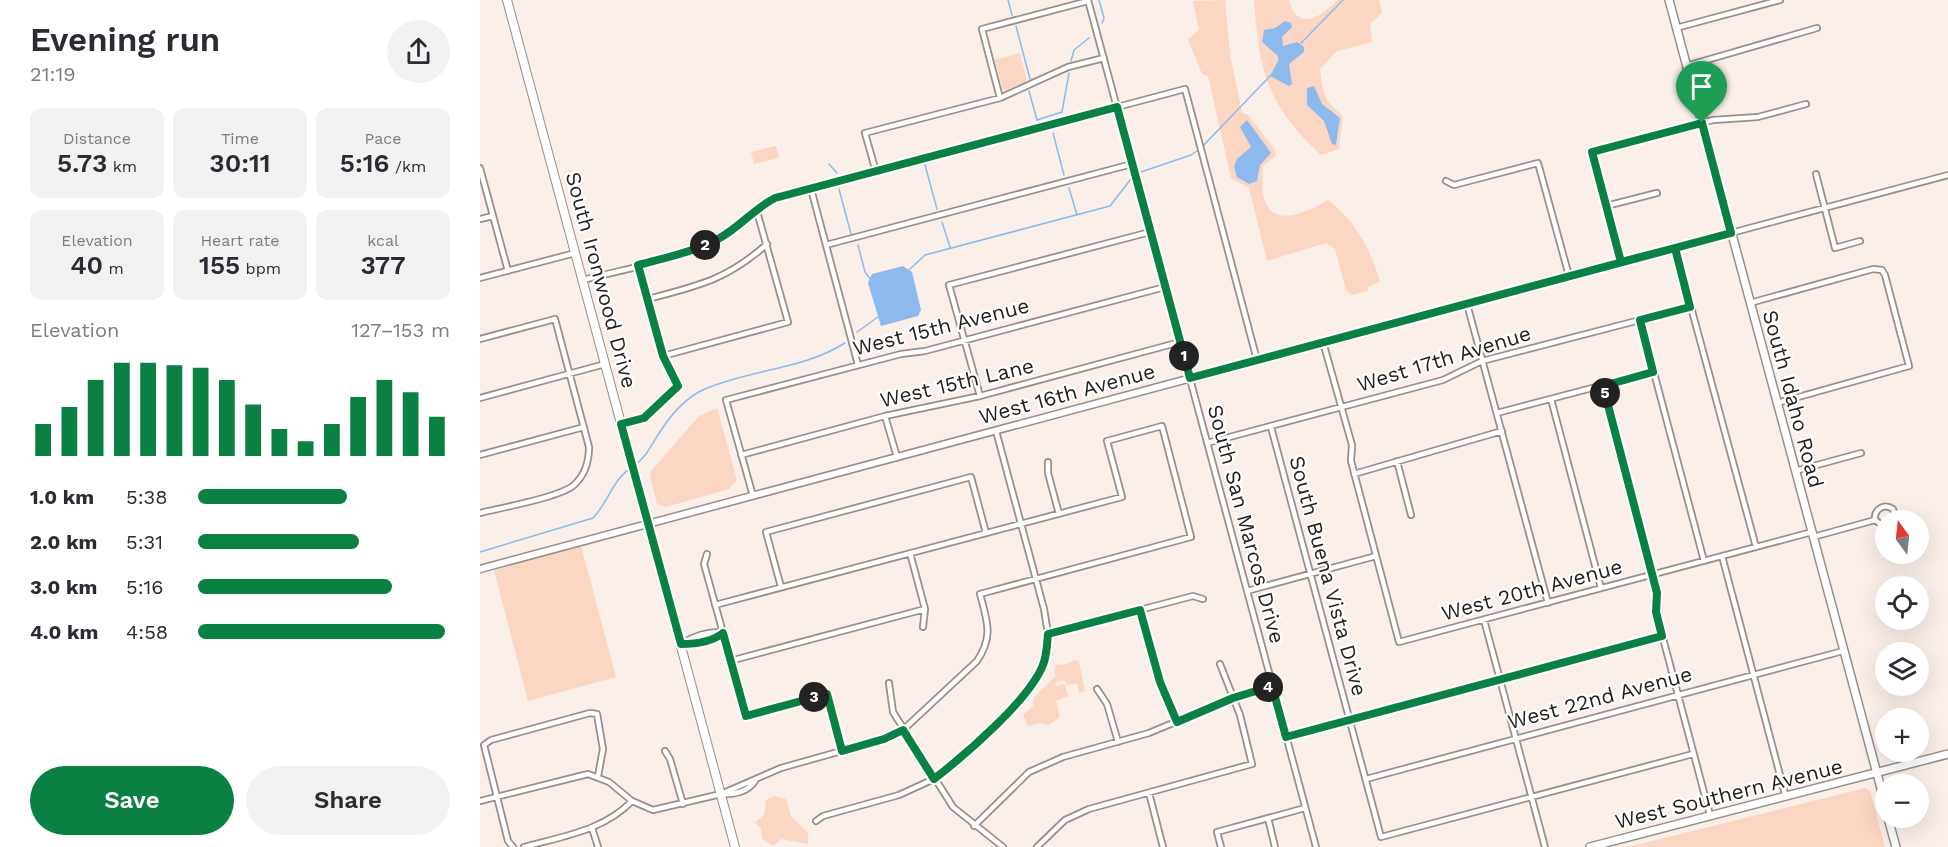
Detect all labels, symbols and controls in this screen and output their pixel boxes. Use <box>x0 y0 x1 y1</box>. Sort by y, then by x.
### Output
text: Evening run <box>30 20 220 59</box>
button: share <box>387 20 450 83</box>
pin <box>1676 61 1727 123</box>
text: 21:19 <box>30 62 76 86</box>
icon: arrive <box>1685 70 1718 103</box>
text: Distance <box>63 129 131 148</box>
text: Time <box>221 129 259 148</box>
text: Pace <box>364 129 402 148</box>
text: 5.73 <box>57 148 107 178</box>
text: 30:11 <box>209 148 271 178</box>
text: 5:16 <box>340 148 389 178</box>
text: km <box>107 157 137 176</box>
text: /km <box>389 157 426 176</box>
street label: South Ironwood Drive <box>561 169 642 391</box>
pin: 2 <box>690 230 720 260</box>
text: Elevation <box>61 231 133 250</box>
text: Heart rate <box>200 231 280 250</box>
text: kcal <box>367 231 399 250</box>
text: 2 <box>700 235 710 254</box>
text: 40 <box>70 250 103 280</box>
text: 155 <box>199 250 240 280</box>
text: 377 <box>360 250 406 280</box>
text: m <box>103 259 124 278</box>
text: bpm <box>240 259 281 278</box>
street label: West 15th Avenue <box>850 292 1032 361</box>
street label: South Idaho Road <box>1758 307 1829 491</box>
text: Elevation <box>30 318 119 342</box>
text: 127–153 m <box>351 318 450 342</box>
street label: West 17th Avenue <box>1354 320 1534 397</box>
pin: 1 <box>1169 341 1199 371</box>
text: 1 <box>1181 346 1187 365</box>
street label: West 15th Lane <box>878 353 1036 412</box>
street label: West 16th Avenue <box>976 358 1158 429</box>
pin: 5 <box>1590 378 1620 408</box>
text: 5 <box>1600 383 1610 402</box>
street label: South San Marcos Drive <box>1203 402 1290 646</box>
street label: South Buena Vista Drive <box>1284 453 1373 699</box>
text: 1.0 km <box>30 485 94 509</box>
text: 5:38 <box>126 485 168 509</box>
north arrow <box>1875 510 1929 564</box>
map controls <box>1875 510 1929 828</box>
text: 2.0 km <box>30 530 97 554</box>
text: 5:31 <box>126 530 163 554</box>
street label: West 20th Avenue <box>1439 553 1625 626</box>
text: 3.0 km <box>30 575 97 599</box>
text: 5:16 <box>126 575 164 599</box>
button: locate <box>1875 576 1929 630</box>
text: 4.0 km <box>30 620 98 644</box>
text: 4:58 <box>126 620 168 644</box>
button: layers <box>1875 642 1929 696</box>
street label: West 22nd Avenue <box>1505 661 1695 734</box>
pin: 4 <box>1253 672 1283 702</box>
text: 4 <box>1263 677 1273 696</box>
pin: 3 <box>799 682 829 712</box>
text: 3 <box>809 687 819 706</box>
button: + <box>1875 708 1929 762</box>
street label: West Southern Avenue <box>1612 753 1845 834</box>
button: Save <box>30 766 234 835</box>
button: Share <box>246 766 450 835</box>
button: − <box>1875 774 1929 828</box>

